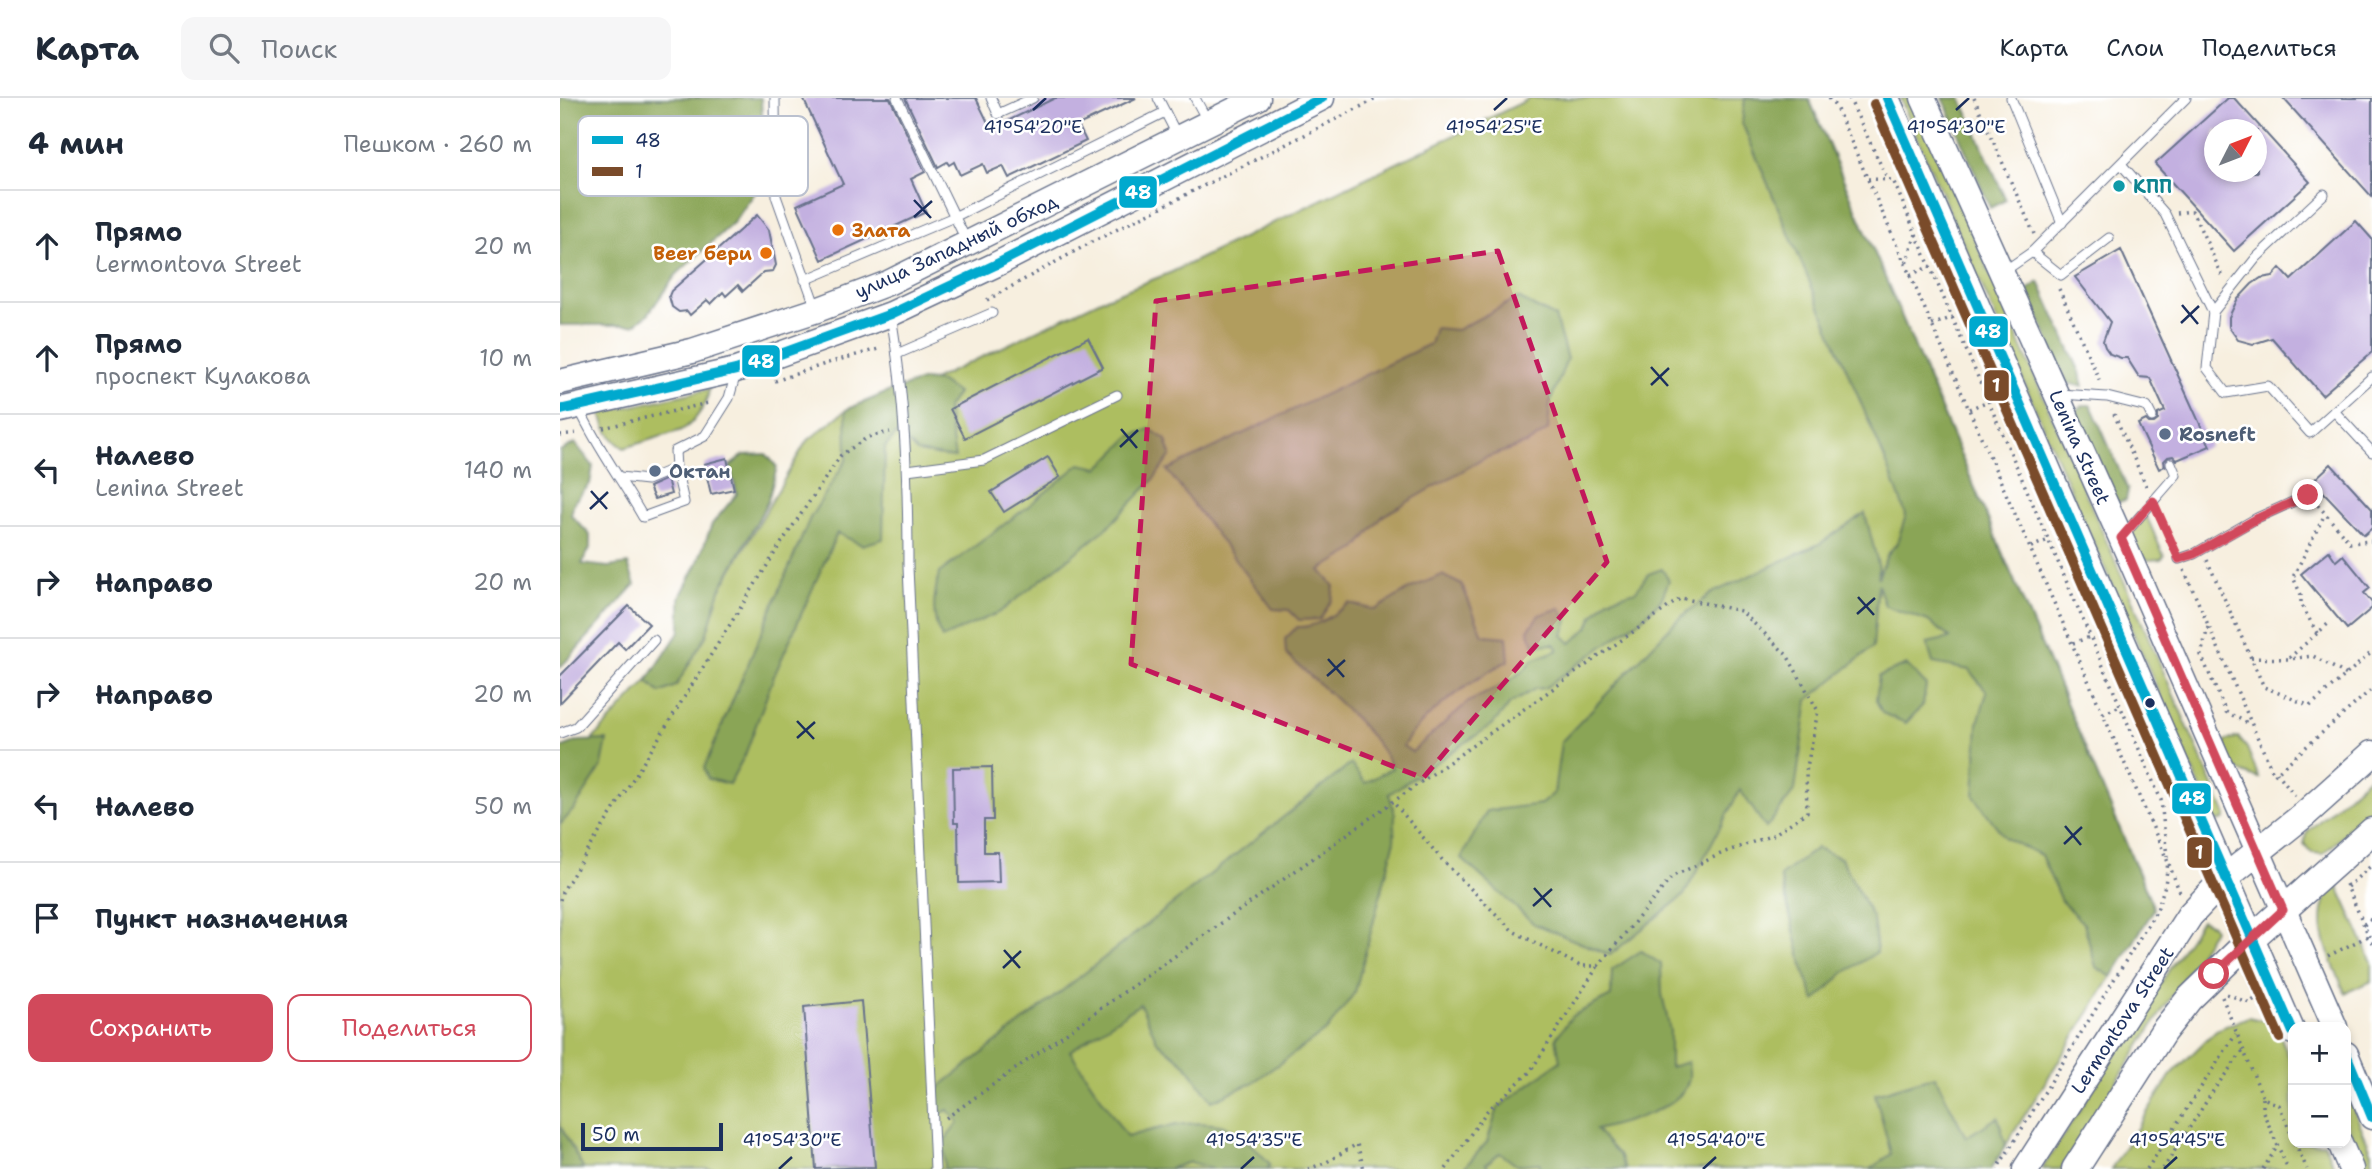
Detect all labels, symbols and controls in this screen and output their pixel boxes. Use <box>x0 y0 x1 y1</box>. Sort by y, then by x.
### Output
search box <box>181 17 671 80</box>
text: Карта <box>35 26 139 71</box>
icon: search <box>205 29 243 67</box>
text: Поиск <box>261 31 337 66</box>
text: Карта <box>2000 32 2068 64</box>
text: Слои <box>2106 32 2164 64</box>
text: Поделиться <box>2202 32 2337 64</box>
text: 41°54'20"E <box>984 115 1082 139</box>
text: 41°54'25"E <box>1445 115 1543 139</box>
text: 41°54'30"E <box>1906 115 2006 139</box>
legend <box>578 116 808 196</box>
north arrow <box>2204 119 2267 182</box>
text: 4 мин <box>28 123 124 164</box>
text: 48 <box>635 128 661 153</box>
text: Пешком · 260 m <box>344 129 532 159</box>
text: 1 <box>635 159 643 184</box>
place label: КПП <box>2133 174 2172 199</box>
line badge: 48 <box>1118 175 1158 209</box>
marker: КПП <box>2111 178 2127 194</box>
text: 48 <box>1125 180 1151 205</box>
street label: улица Западный обход <box>851 188 1062 305</box>
text: Прямо <box>95 214 183 249</box>
place label: Злата <box>852 218 910 243</box>
marker: Злата <box>830 222 846 238</box>
icon: ahead <box>28 227 66 265</box>
text: 20 m <box>473 231 532 261</box>
place label: Beer бери <box>653 241 752 266</box>
marker: Beer бери <box>758 245 774 261</box>
text: Lermontova Street <box>95 249 302 279</box>
line badge: 48 <box>1968 315 2009 348</box>
text: 48 <box>1975 319 2001 344</box>
text: Прямо <box>95 326 183 361</box>
icon: ahead <box>28 339 66 377</box>
text: 10 m <box>479 343 532 373</box>
line badge: 48 <box>741 344 781 378</box>
text: 48 <box>748 349 774 374</box>
text: проспект Кулакова <box>95 361 310 391</box>
line badge: 1 <box>1983 369 2010 402</box>
text: 1 <box>1992 373 2000 398</box>
street label: Lenina Street <box>2043 386 2116 508</box>
place label: Rosneft <box>2179 422 2256 447</box>
marker: Rosneft <box>2157 426 2173 442</box>
text: Налево <box>95 438 195 473</box>
icon: left <box>28 451 66 489</box>
text: 140 m <box>464 455 532 485</box>
place label: Октан <box>669 459 731 484</box>
marker: Октан <box>647 463 663 479</box>
text: Lenina Street <box>95 473 244 503</box>
route end <box>2292 479 2323 510</box>
icon: right <box>28 563 66 601</box>
text: Направо <box>95 565 213 600</box>
text: 20 m <box>473 567 532 597</box>
icon: right <box>28 675 66 713</box>
text: Направо <box>95 677 213 712</box>
text: 20 m <box>473 679 532 709</box>
unlabelled marker <box>2143 696 2157 710</box>
line badge: 48 <box>2171 782 2212 815</box>
text: 48 <box>2179 786 2205 811</box>
icon: left <box>28 787 66 825</box>
text: Налево <box>95 789 195 824</box>
text: 50 m <box>474 791 532 821</box>
line badge: 1 <box>2186 836 2213 869</box>
text: 1 <box>2195 840 2203 865</box>
icon: arrive <box>28 899 66 937</box>
text: Пункт назначения <box>95 901 348 936</box>
street label: Lermontova Street <box>2065 942 2179 1099</box>
route start <box>2198 958 2229 989</box>
button: Сохранить <box>28 994 273 1062</box>
button: Поделиться <box>287 994 532 1062</box>
map controls <box>2288 1022 2351 1148</box>
button: + <box>2288 1022 2351 1085</box>
button: − <box>2288 1085 2351 1148</box>
scale bar <box>581 1120 723 1152</box>
text: 50 m <box>592 1122 640 1147</box>
text: 41°54'30"E <box>742 1128 842 1152</box>
text: 41°54'35"E <box>1206 1128 1302 1152</box>
text: 41°54'40"E <box>1667 1128 1765 1152</box>
text: 41°54'45"E <box>2129 1128 2225 1152</box>

